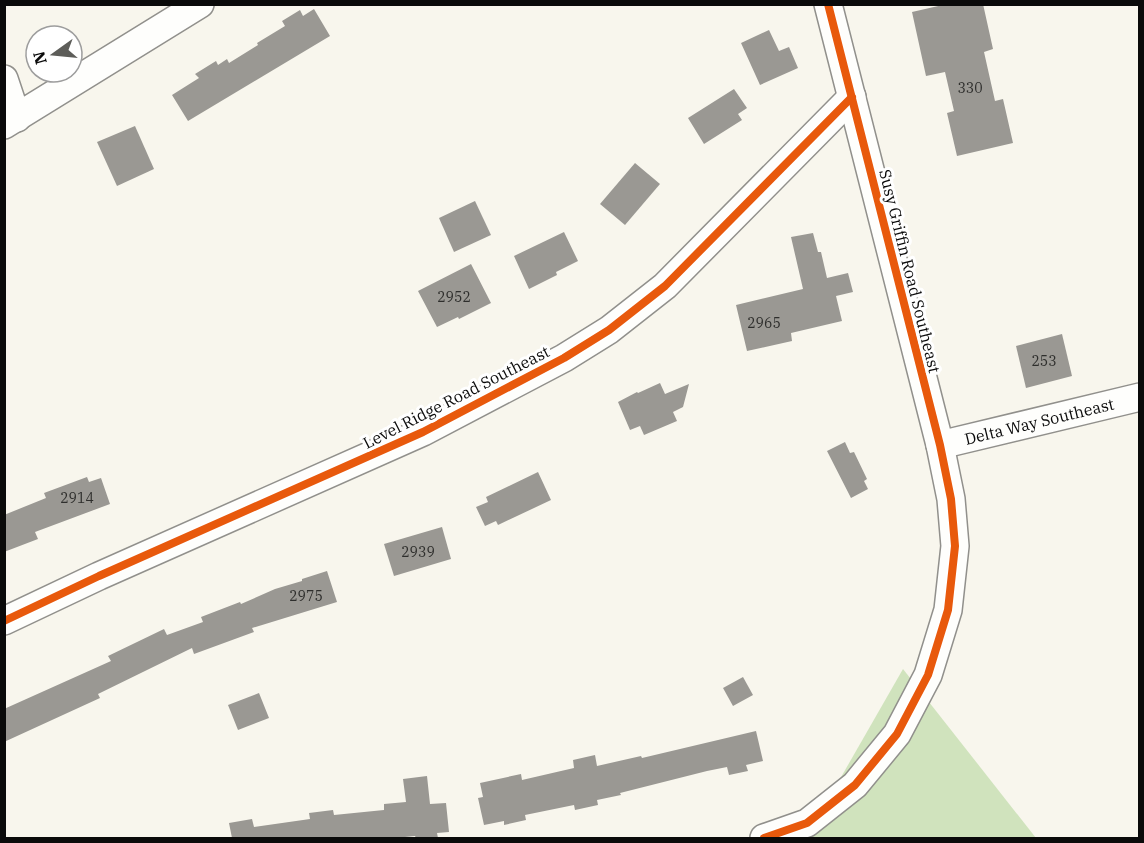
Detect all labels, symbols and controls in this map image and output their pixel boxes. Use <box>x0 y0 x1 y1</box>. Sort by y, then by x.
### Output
north arrow <box>24 24 84 84</box>
text: N <box>28 49 51 67</box>
house number: 330 <box>957 79 983 97</box>
street label: Susy Griffin Road Southeast <box>875 167 945 375</box>
house number: 2952 <box>437 288 471 306</box>
house number: 2965 <box>747 314 781 332</box>
street label: Level Ridge Road Southeast <box>359 341 553 453</box>
house number: 253 <box>1031 352 1057 370</box>
street label: Delta Way Southeast <box>962 394 1116 449</box>
house number: 2914 <box>60 489 94 507</box>
house number: 2939 <box>401 543 435 561</box>
house number: 2975 <box>289 587 323 605</box>

